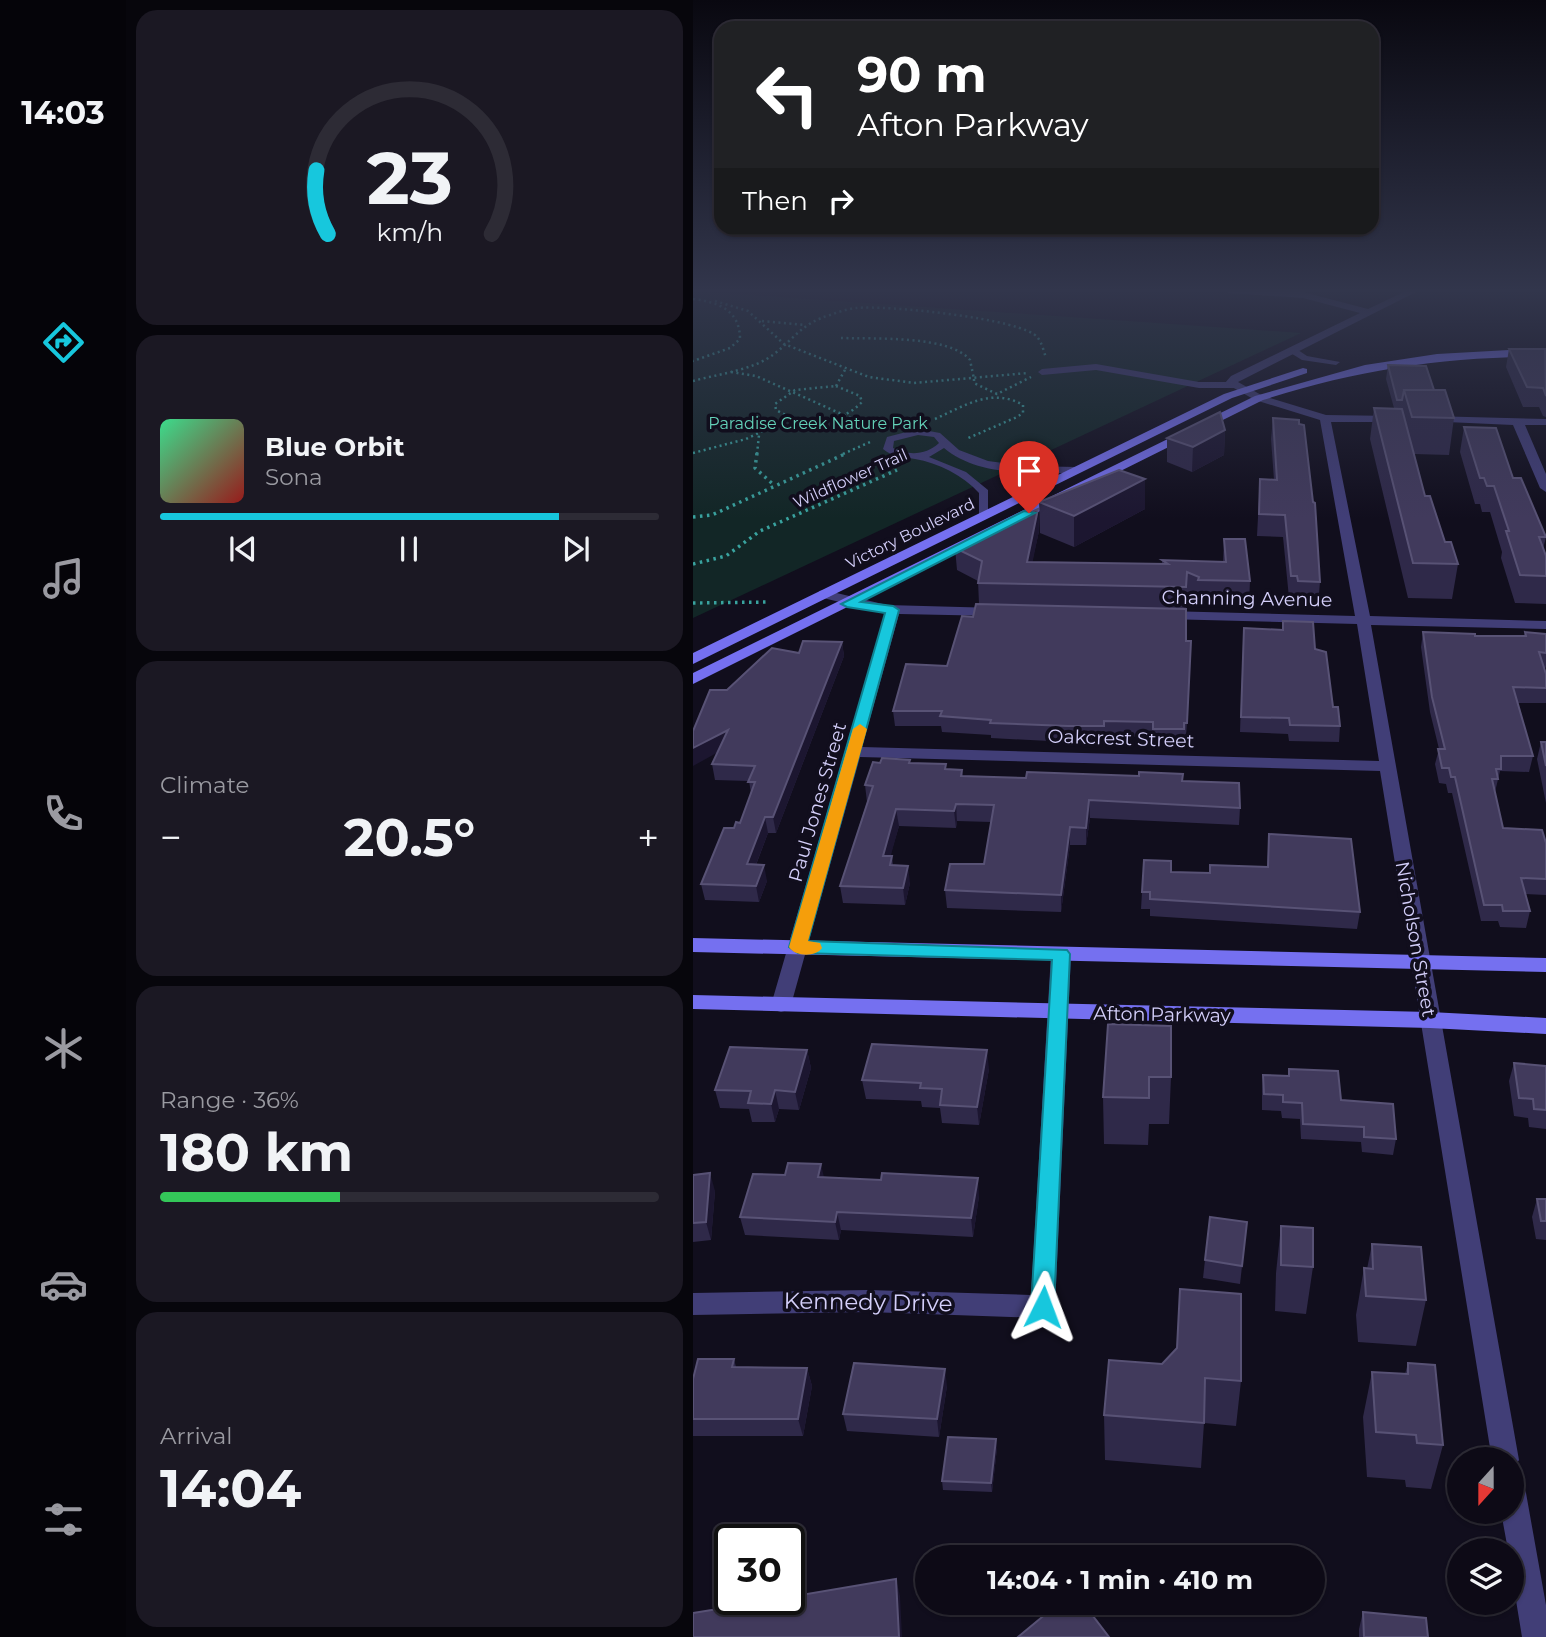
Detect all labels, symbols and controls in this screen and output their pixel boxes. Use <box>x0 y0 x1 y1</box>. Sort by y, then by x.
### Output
text: 90 m <box>857 45 987 104</box>
icon: left <box>742 49 833 140</box>
text: 14:03 <box>21 93 105 132</box>
text: Afton Parkway <box>857 105 1089 144</box>
text: 23 <box>366 134 453 222</box>
icon: right <box>822 182 860 220</box>
text: Then <box>742 185 808 217</box>
text: km/h <box>376 217 443 247</box>
icon: directions <box>39 318 88 367</box>
park label: Paradise Creek Nature Park <box>708 414 928 433</box>
text: Blue Orbit <box>265 431 404 463</box>
pin <box>999 441 1059 513</box>
street label: Wildflower Trail <box>790 445 910 512</box>
icon: arrive <box>1010 452 1048 490</box>
text: Sona <box>265 463 323 491</box>
street label: Victory Boulevard <box>843 494 978 573</box>
icon: previous <box>224 530 262 568</box>
icon: pause <box>390 530 428 568</box>
icon: next <box>557 530 595 568</box>
icon: music <box>39 554 88 603</box>
street label: Channing Avenue <box>1161 586 1333 611</box>
street label: Paul Jones Street <box>784 719 851 885</box>
street label: Oakcrest Street <box>1047 724 1195 753</box>
text: Climate <box>160 771 249 799</box>
icon: phone <box>39 789 88 838</box>
text: 20.5° <box>344 806 475 869</box>
text: − <box>160 814 182 861</box>
text: + <box>637 814 659 861</box>
street label: Nicholson Street <box>1391 860 1441 1019</box>
street label: Afton Parkway <box>1093 1002 1232 1027</box>
icon: climate <box>39 1024 88 1073</box>
text: Range · 36% <box>160 1086 299 1114</box>
text: 180 km <box>160 1121 353 1184</box>
icon: car <box>39 1260 88 1309</box>
position arrow <box>1006 1270 1080 1344</box>
street label: Kennedy Drive <box>783 1287 953 1317</box>
text: Arrival <box>160 1422 233 1450</box>
north arrow <box>1447 1447 1524 1524</box>
map controls <box>1447 1447 1524 1615</box>
text: 14:04 <box>160 1457 301 1520</box>
icon: filters <box>39 1495 88 1544</box>
speed limit sign: 30 <box>714 1524 805 1615</box>
button: layers <box>1447 1538 1524 1615</box>
text: 14:04 · 1 min · 410 m <box>987 1564 1253 1596</box>

